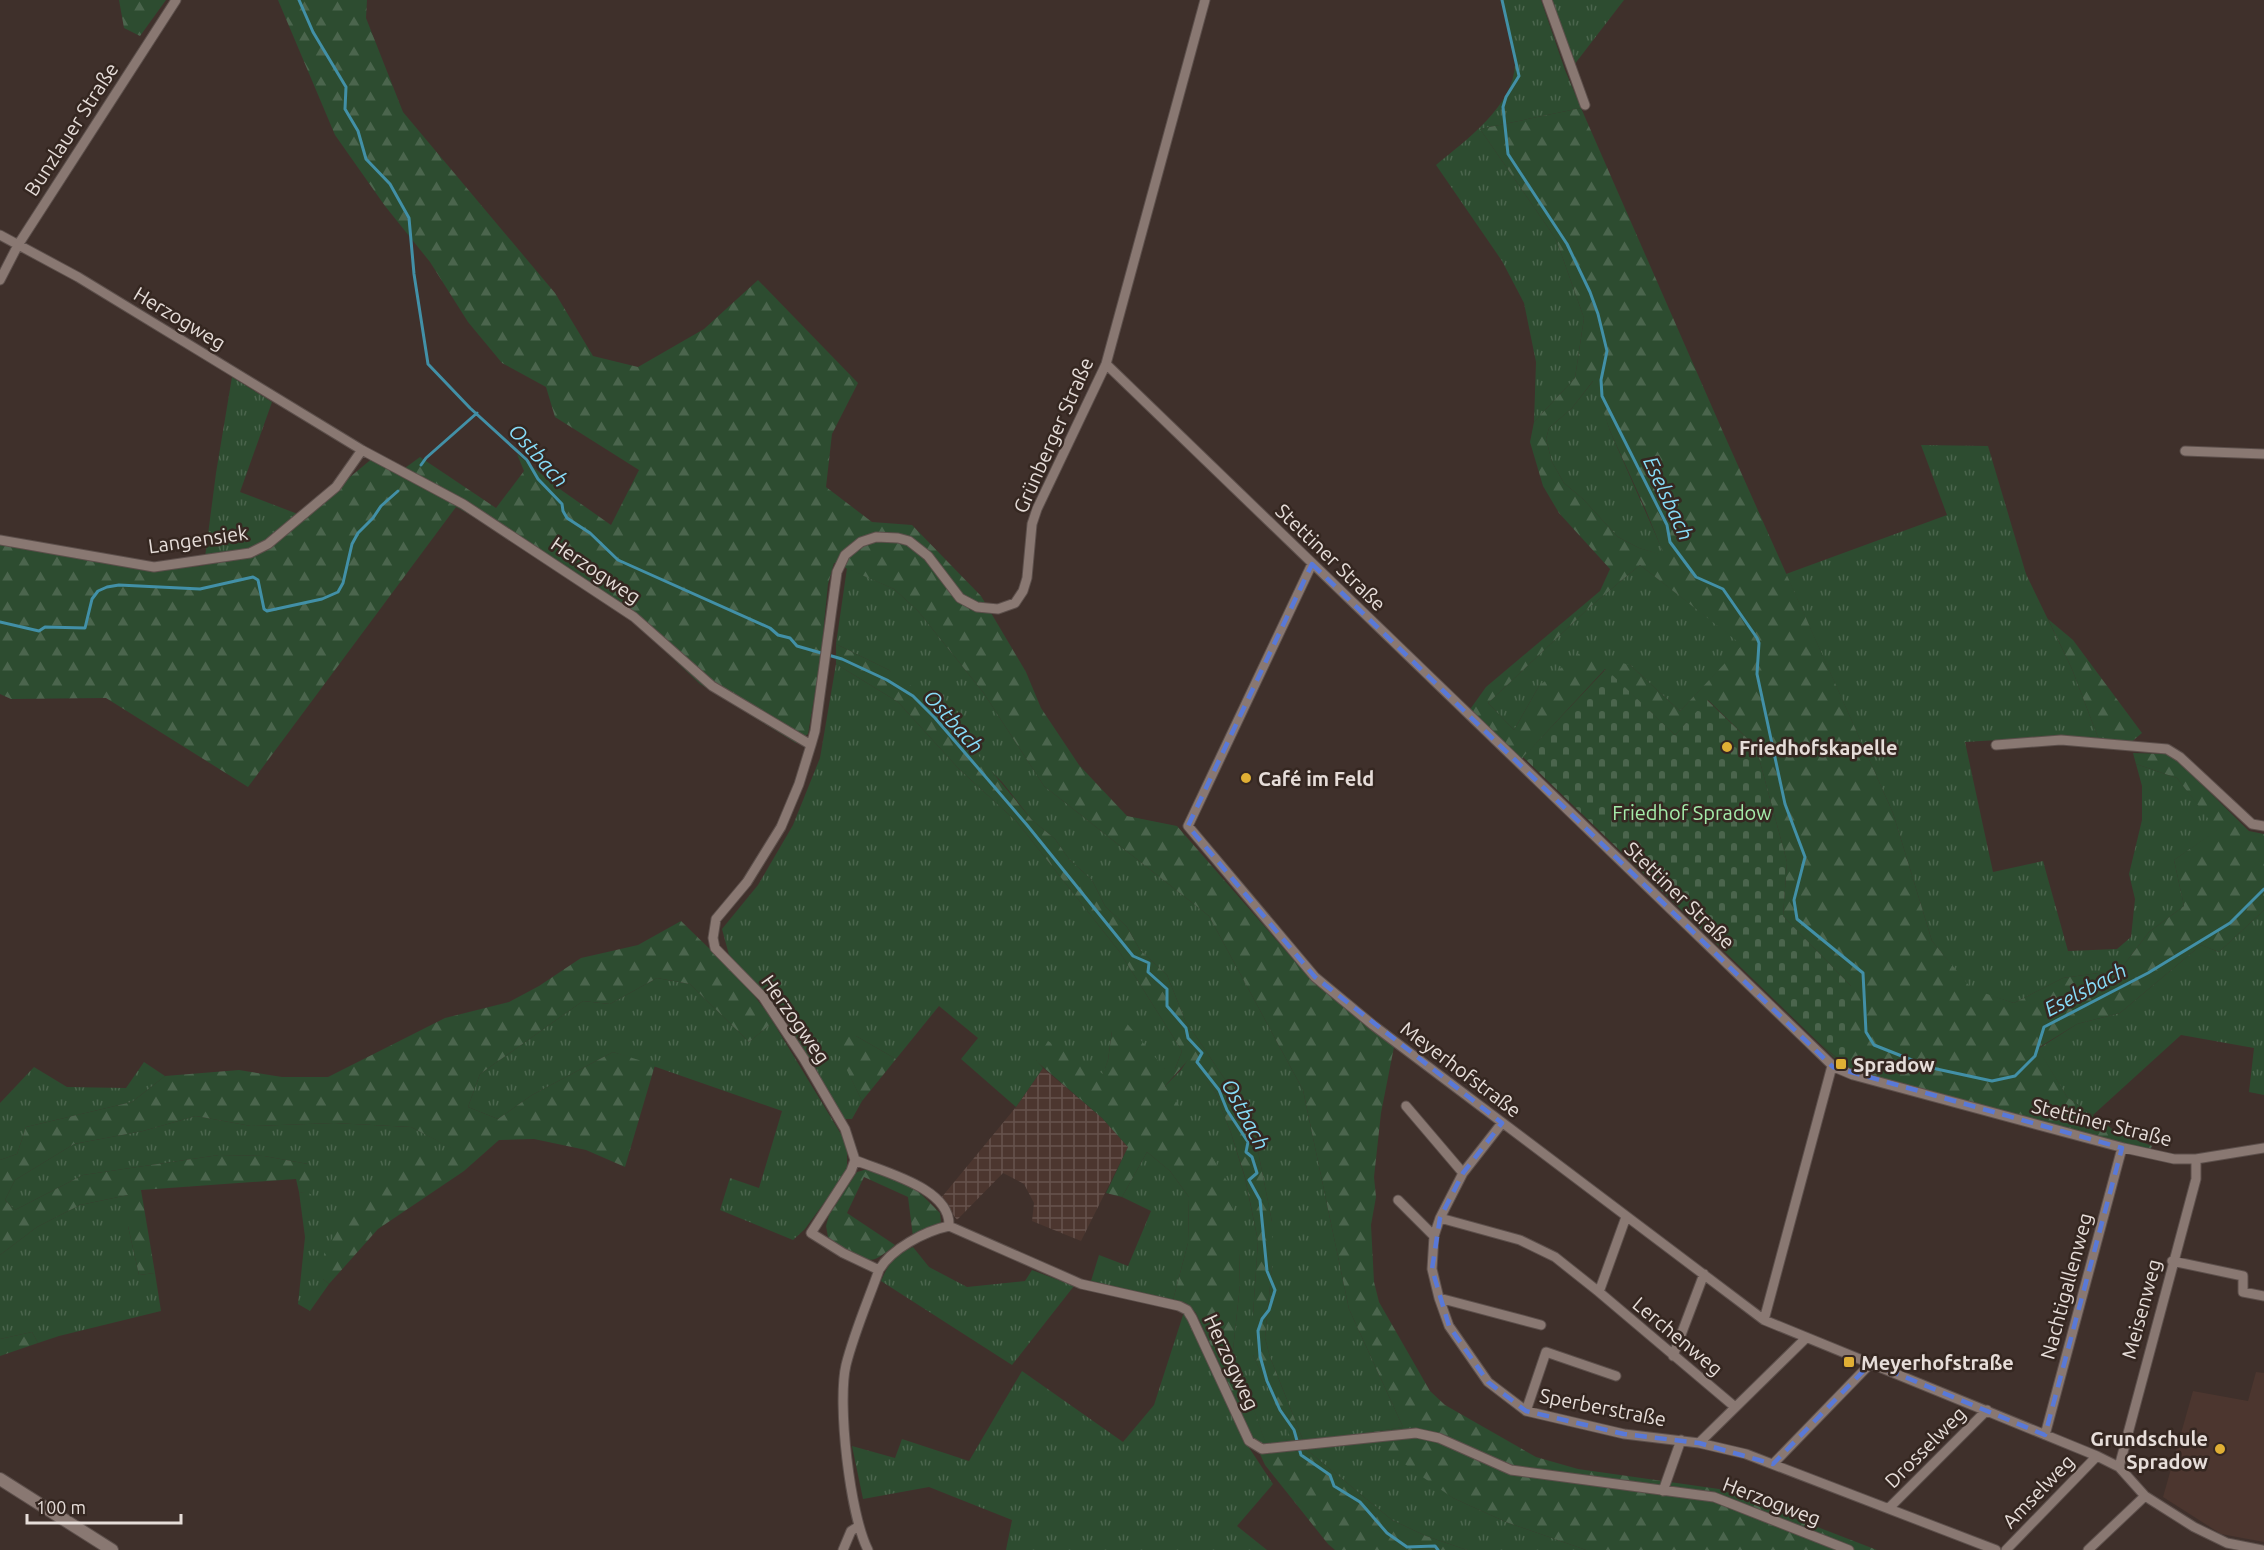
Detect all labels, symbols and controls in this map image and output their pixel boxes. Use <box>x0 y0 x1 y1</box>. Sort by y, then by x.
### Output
street label: Bunzlauer Straße <box>19 58 123 200</box>
street label: Herzogweg <box>130 282 230 354</box>
street label: Grünberger Straße <box>1008 354 1098 516</box>
water label: Ostbach <box>504 418 574 492</box>
water label: Eselsbach <box>1639 452 1699 544</box>
street label: Stettiner Straße <box>1271 499 1391 615</box>
street label: Langensiek <box>147 521 249 557</box>
street label: Herzogweg <box>547 532 645 608</box>
water label: Ostbach <box>919 684 989 758</box>
place label: Friedhofskapelle <box>1739 736 1898 759</box>
marker: Friedhofskapelle <box>1720 740 1734 754</box>
place label: Café im Feld <box>1258 767 1374 790</box>
marker: Café im Feld <box>1239 771 1253 785</box>
park label: Friedhof Spradow <box>1612 801 1772 824</box>
street label: Stettiner Straße <box>1620 837 1740 953</box>
water label: Eselsbach <box>2040 957 2130 1021</box>
street label: Herzogweg <box>757 970 835 1068</box>
street label: Meyerhofstraße <box>1396 1016 1526 1122</box>
place label: Spradow <box>1853 1053 1935 1076</box>
marker: Spradow <box>1834 1057 1848 1071</box>
water label: Ostbach <box>1217 1074 1275 1154</box>
street label: Stettiner Straße <box>2029 1093 2175 1151</box>
street label: Nachtigallenweg <box>2035 1210 2097 1362</box>
street label: Meisenweg <box>2117 1257 2165 1361</box>
street label: Lerchenweg <box>1628 1292 1728 1380</box>
street label: Herzogweg <box>1200 1311 1264 1413</box>
place label: Meyerhofstraße <box>1861 1351 2014 1374</box>
marker: Meyerhofstraße <box>1842 1355 1856 1369</box>
street label: Sperberstraße <box>1538 1383 1668 1431</box>
street label: Drosselweg <box>1880 1402 1970 1492</box>
place label: Grundschule Spradow <box>2090 1427 2208 1473</box>
marker: Grundschule Spradow <box>2213 1442 2227 1456</box>
street label: Amselweg <box>1997 1449 2079 1533</box>
street label: Herzogweg <box>1720 1472 1824 1530</box>
scale bar <box>27 1487 182 1525</box>
text: 100 m <box>36 1497 86 1517</box>

